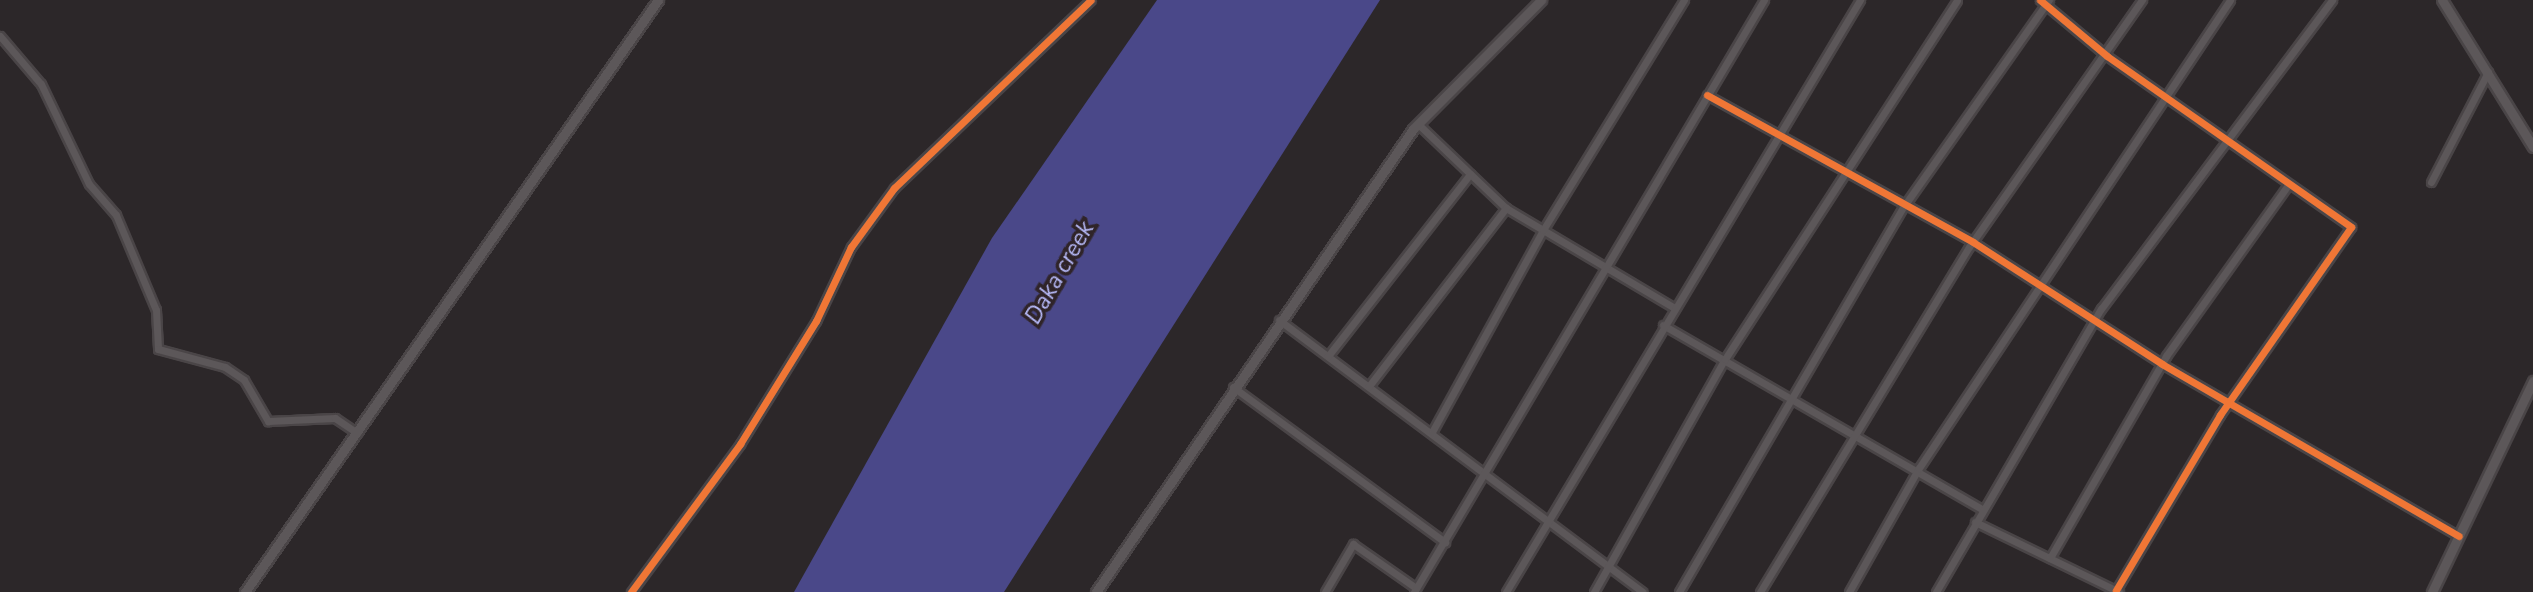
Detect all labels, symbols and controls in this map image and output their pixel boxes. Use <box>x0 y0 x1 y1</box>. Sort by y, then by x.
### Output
water label: Daka creek <box>1020 217 1100 329</box>

